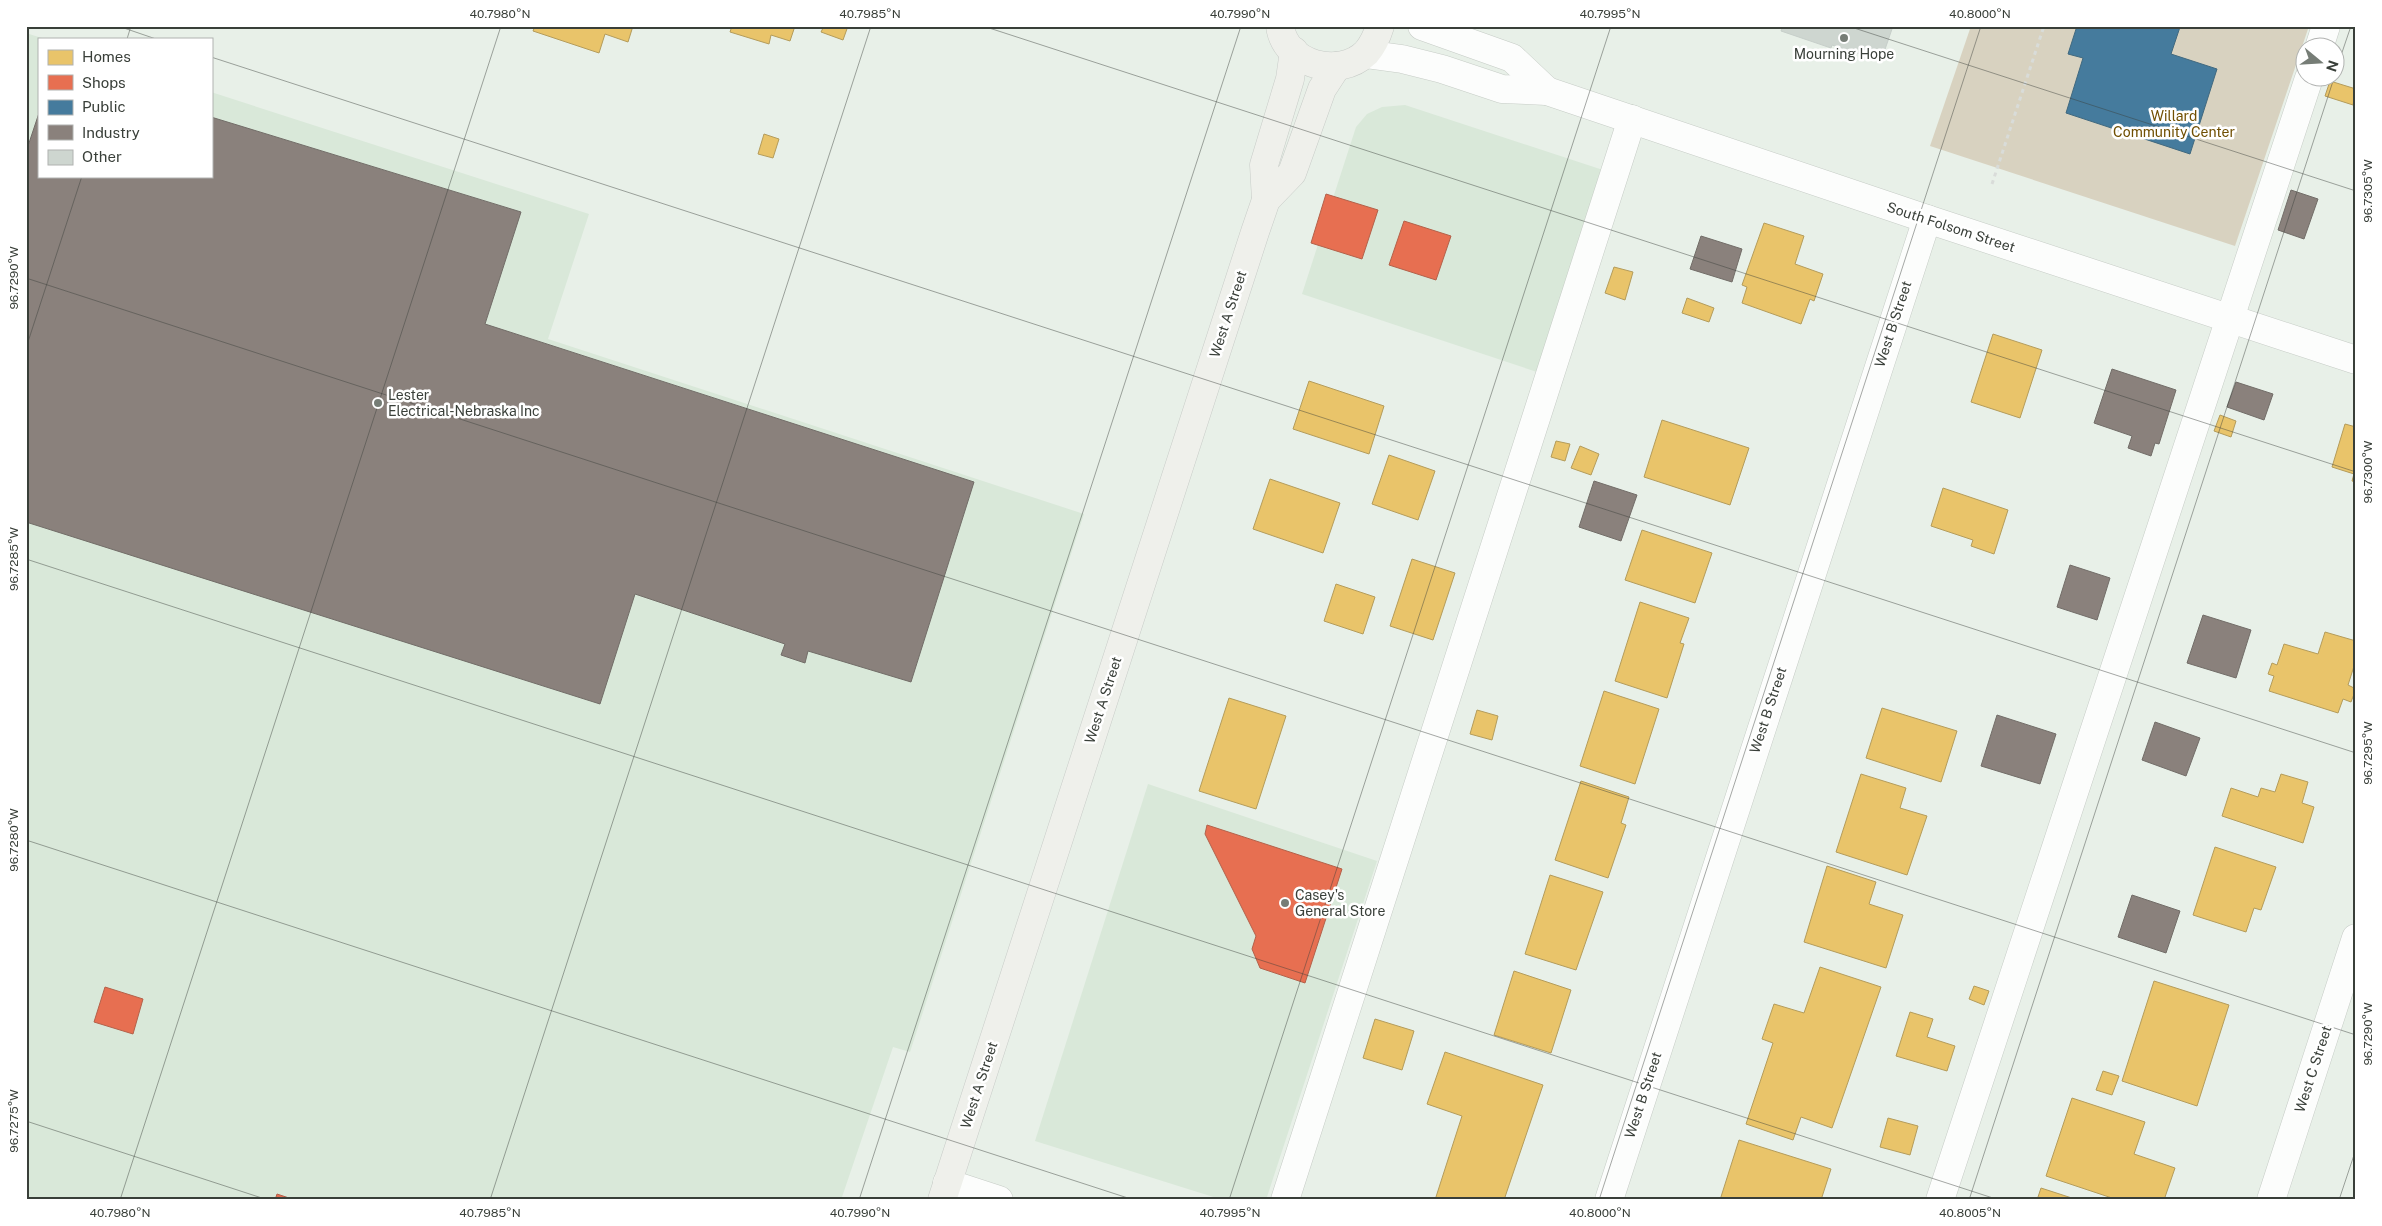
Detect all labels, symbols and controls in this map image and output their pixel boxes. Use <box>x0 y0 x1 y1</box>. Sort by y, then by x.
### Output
text: 40.7980°N <box>470 7 531 21</box>
text: 40.7985°N <box>839 7 901 21</box>
text: 40.7990°N <box>1210 7 1270 21</box>
text: 40.7995°N <box>1579 7 1641 21</box>
text: 40.8000°N <box>1949 7 2011 21</box>
marker: Mourning Hope <box>1838 32 1850 44</box>
legend <box>38 38 212 178</box>
north arrow <box>2294 38 2344 88</box>
place label: Mourning Hope <box>1794 46 1894 62</box>
text: Homes <box>82 48 131 65</box>
text: N <box>2323 58 2342 74</box>
text: Shops <box>82 74 126 91</box>
text: Public <box>82 98 126 115</box>
park label: Willard Community Center <box>2113 108 2235 140</box>
text: Industry <box>82 124 140 141</box>
text: Other <box>82 148 122 165</box>
text: 96.7305°W <box>2361 159 2375 223</box>
street label: South Folsom Street <box>1885 199 2017 255</box>
text: 96.7290°W <box>7 246 21 310</box>
street label: West A Street <box>1206 268 1250 360</box>
street label: West B Street <box>1871 279 1915 369</box>
place label: Lester Electrical-Nebraska Inc <box>388 387 540 419</box>
marker: Lester Electrical-Nebraska Inc <box>372 397 384 409</box>
text: 96.7300°W <box>2361 440 2375 504</box>
text: 96.7285°W <box>7 527 21 591</box>
street label: West A Street <box>1081 654 1125 746</box>
street label: West B Street <box>1746 665 1790 755</box>
text: 96.7295°W <box>2361 721 2375 785</box>
text: 96.7280°W <box>7 808 21 872</box>
place label: Casey's General Store <box>1295 887 1385 919</box>
marker: Casey's General Store <box>1279 897 1291 909</box>
text: 96.7290°W <box>2361 1002 2375 1066</box>
street label: West C Street <box>2291 1024 2335 1114</box>
street label: West A Street <box>957 1039 1001 1131</box>
street label: West B Street <box>1621 1050 1665 1140</box>
text: 96.7275°W <box>7 1089 21 1153</box>
text: 40.7980°N <box>90 1206 151 1220</box>
text: 40.7985°N <box>459 1206 521 1220</box>
text: 40.7990°N <box>830 1206 890 1220</box>
text: 40.7995°N <box>1199 1206 1261 1220</box>
text: 40.8000°N <box>1569 1206 1631 1220</box>
text: 40.8005°N <box>1939 1206 2001 1220</box>

